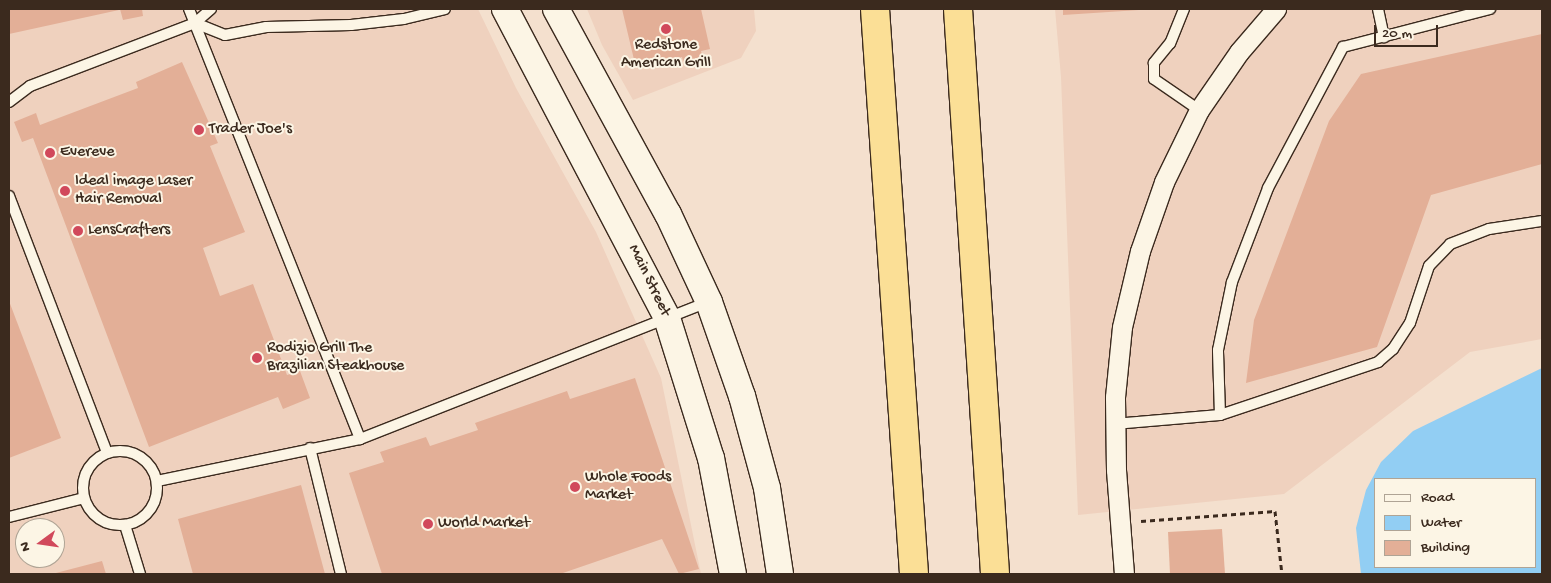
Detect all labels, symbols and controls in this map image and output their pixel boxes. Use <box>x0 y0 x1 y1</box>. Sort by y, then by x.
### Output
scale bar <box>1376 15 1440 47</box>
marker: Redstone American Grill <box>660 23 672 35</box>
text: 20 m <box>1382 25 1412 43</box>
place label: Redstone American Grill <box>621 36 711 74</box>
place label: Trader Joe's <box>209 120 292 140</box>
marker: Trader Joe's <box>193 124 205 136</box>
place label: Evereve <box>60 143 115 163</box>
marker: Evereve <box>44 147 56 159</box>
place label: Ideal image Laser Hair Removal <box>75 172 192 210</box>
marker: Ideal image Laser Hair Removal <box>59 185 71 197</box>
place label: LensCrafters <box>88 221 170 241</box>
marker: LensCrafters <box>72 225 84 237</box>
street label: Main Street <box>622 242 674 320</box>
place label: Rodizio Grill The Brazilian Steakhouse <box>267 339 404 377</box>
marker: Rodizio Grill The Brazilian Steakhouse <box>251 352 263 364</box>
place label: Whole Foods Market <box>585 468 671 506</box>
legend <box>1374 478 1536 568</box>
marker: Whole Foods Market <box>569 481 581 493</box>
text: Road <box>1421 489 1454 507</box>
place label: World Market <box>438 514 530 534</box>
text: Water <box>1421 514 1461 532</box>
north arrow <box>15 518 65 568</box>
marker: World Market <box>422 518 434 530</box>
text: Building <box>1421 539 1470 557</box>
text: N <box>17 540 35 553</box>

